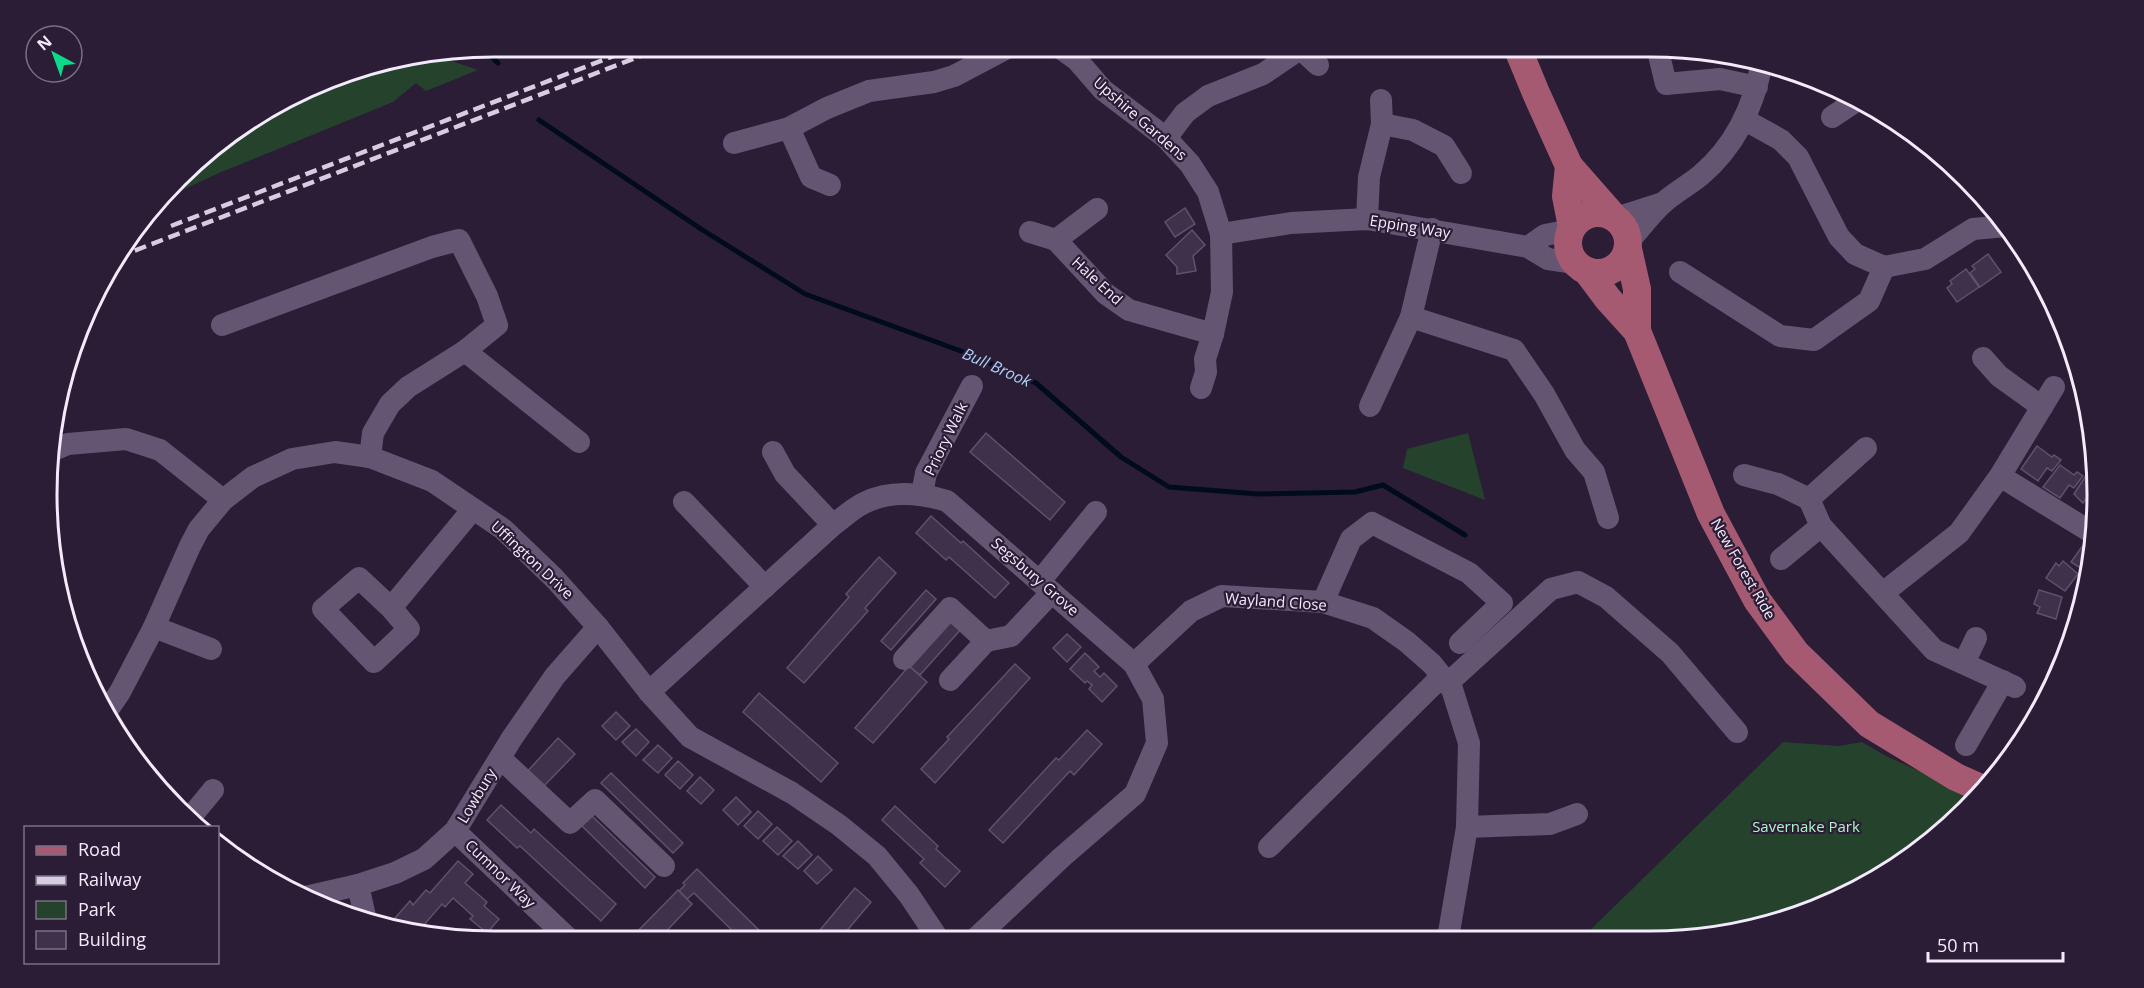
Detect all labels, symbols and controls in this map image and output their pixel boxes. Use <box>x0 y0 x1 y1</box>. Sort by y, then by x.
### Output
north arrow <box>24 24 84 84</box>
text: N <box>32 30 56 55</box>
street label: Upshire Gardens <box>1090 72 1192 165</box>
street label: Epping Way <box>1368 210 1452 242</box>
street label: Hale End <box>1068 252 1127 309</box>
water label: Bull Brook <box>959 342 1036 392</box>
street label: Priory Walk <box>919 398 972 479</box>
street label: New Forest Ride <box>1707 514 1781 623</box>
street label: Uffington Drive <box>487 516 578 603</box>
street label: Segsbury Grove <box>988 533 1084 620</box>
street label: Wayland Close <box>1225 587 1328 615</box>
street label: Lowbury <box>452 764 501 827</box>
park label: Savernake Park <box>1752 816 1860 836</box>
legend <box>24 826 219 964</box>
street label: Cumnor Way <box>461 835 541 912</box>
text: Road <box>78 837 121 861</box>
text: Railway <box>78 867 142 891</box>
text: Park <box>78 897 116 921</box>
scale bar <box>1928 925 2063 963</box>
text: Building <box>78 927 146 951</box>
text: 50 m <box>1937 933 1979 957</box>

